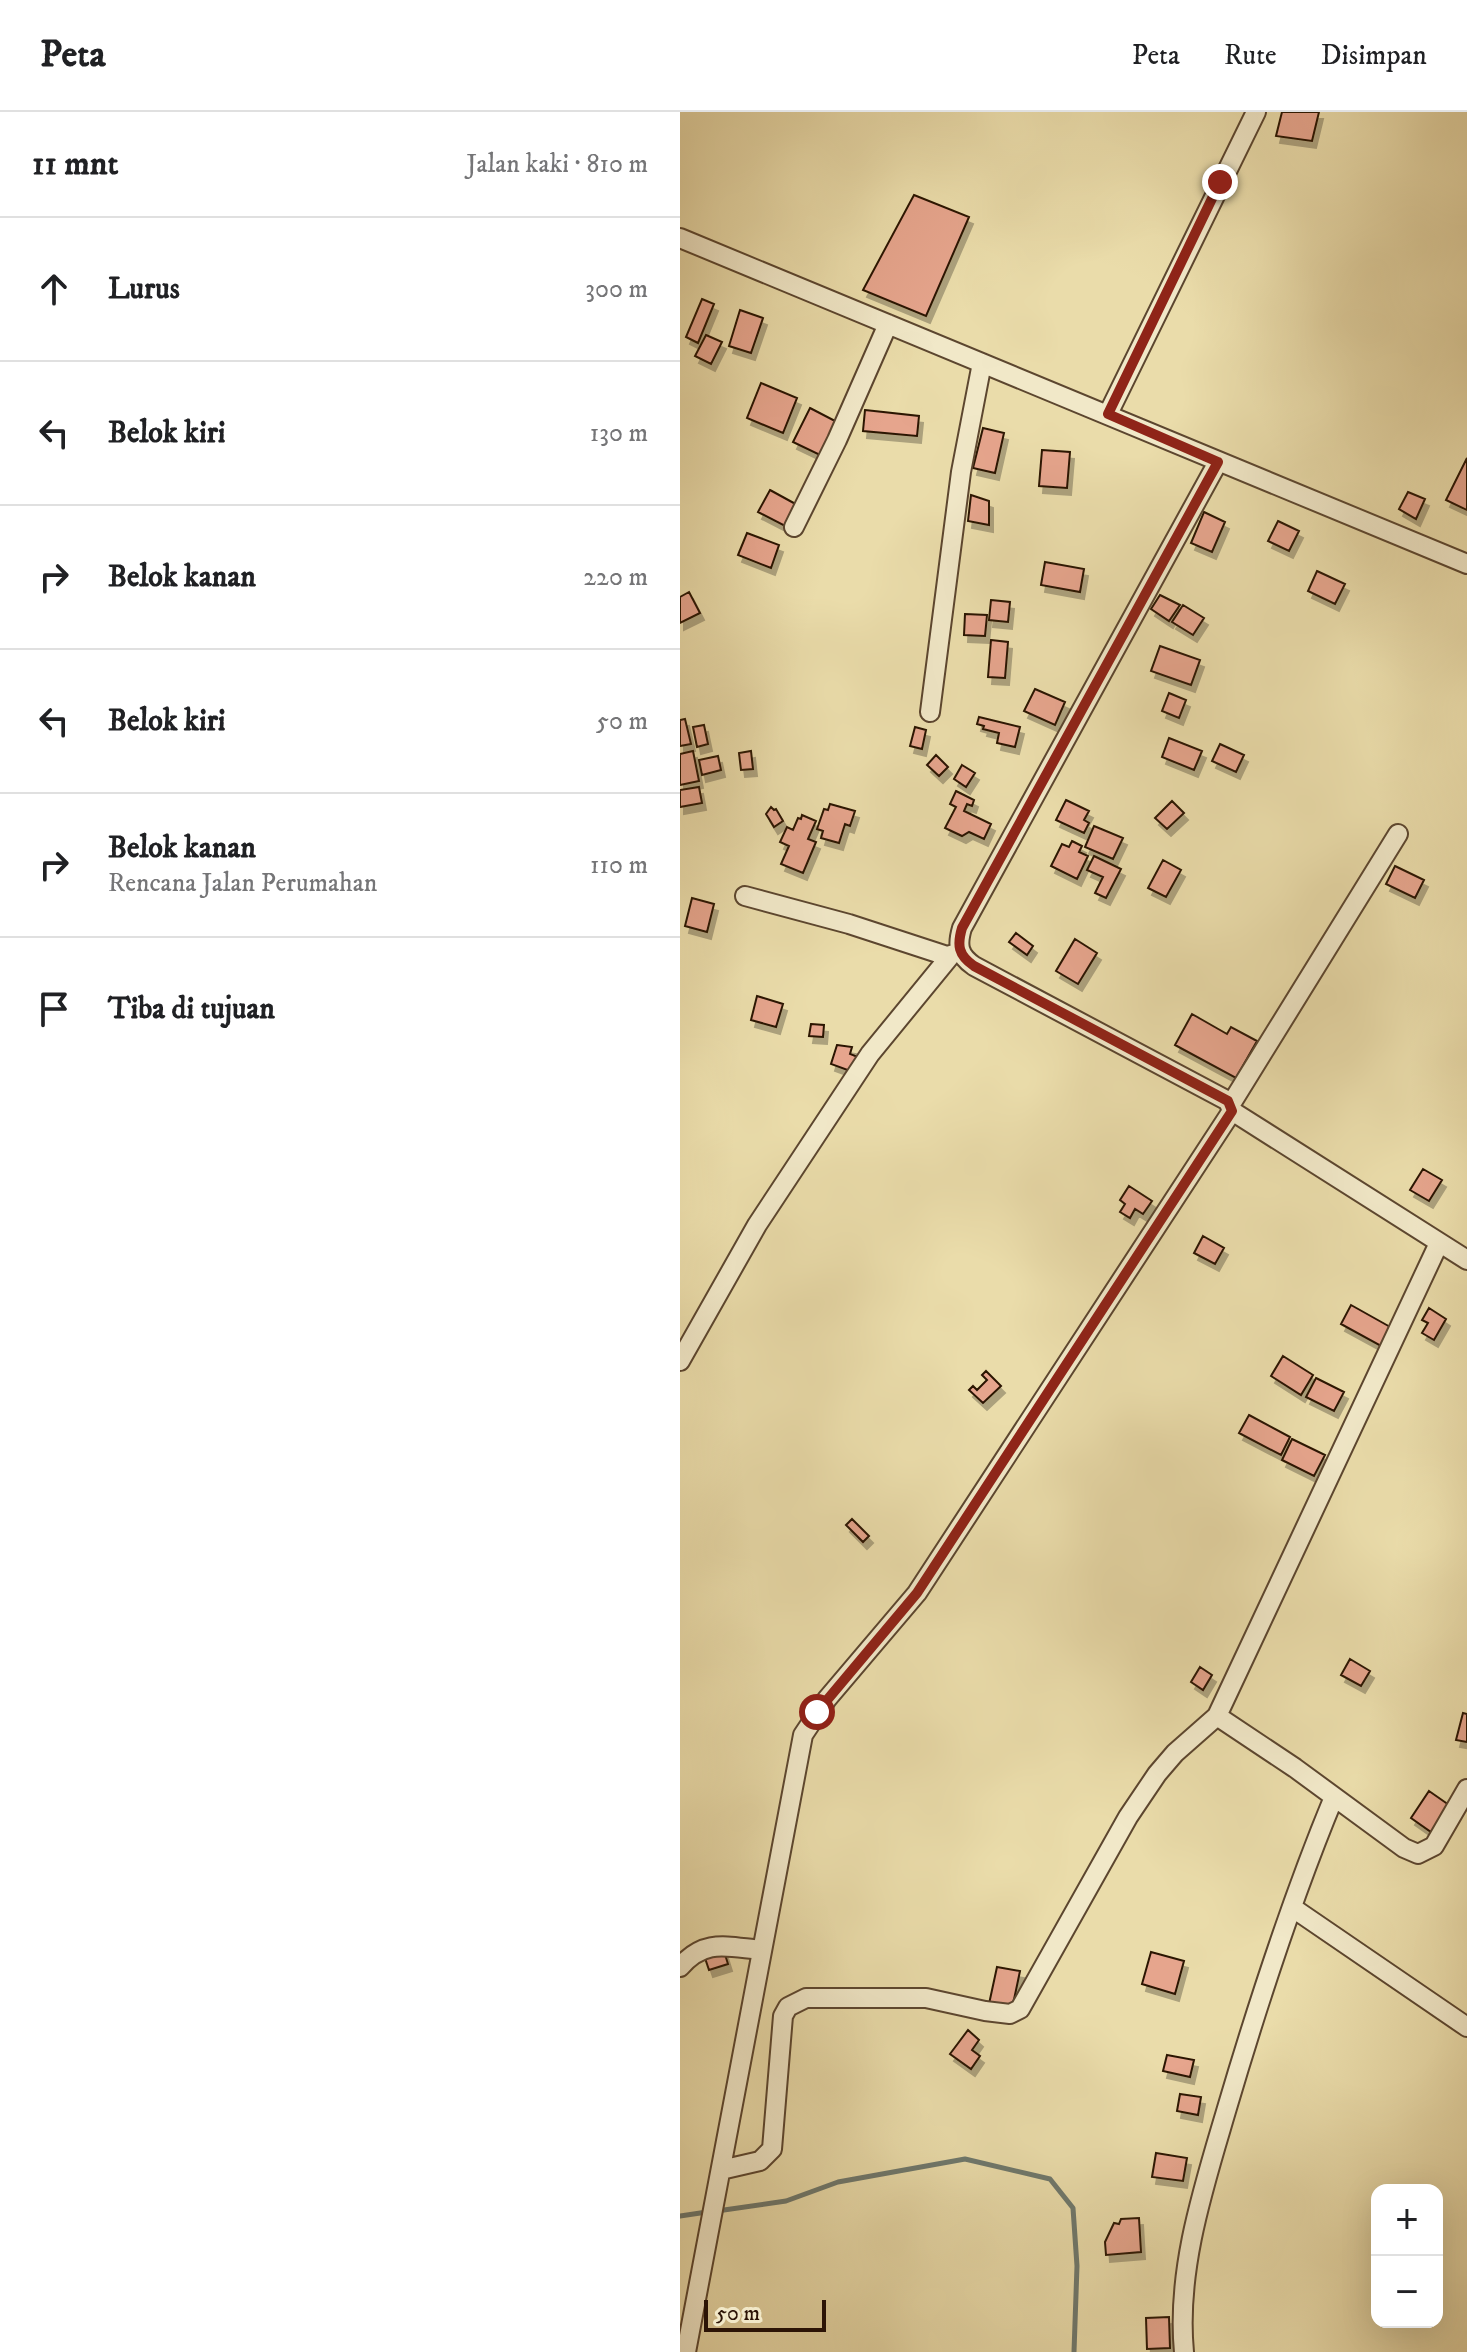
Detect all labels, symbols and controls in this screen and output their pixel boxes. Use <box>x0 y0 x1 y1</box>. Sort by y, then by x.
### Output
text: Peta <box>40 31 106 79</box>
text: Peta <box>1132 38 1180 73</box>
text: Rute <box>1224 38 1277 73</box>
text: Disimpan <box>1321 38 1427 73</box>
text: 11 mnt <box>32 143 118 185</box>
text: Jalan kaki · 810 m <box>467 148 648 181</box>
route end <box>1202 164 1238 200</box>
icon: ahead <box>32 267 76 311</box>
text: Lurus <box>108 271 180 308</box>
text: 300 m <box>585 273 648 306</box>
icon: left <box>32 411 76 455</box>
text: Belok kiri <box>108 415 226 452</box>
text: 130 m <box>590 417 648 450</box>
icon: right <box>32 555 76 599</box>
text: Belok kanan <box>108 559 256 596</box>
text: 220 m <box>583 561 648 594</box>
icon: left <box>32 699 76 743</box>
text: Belok kiri <box>108 703 226 740</box>
text: 50 m <box>596 705 648 738</box>
text: Belok kanan <box>108 830 256 867</box>
icon: right <box>32 843 76 887</box>
text: 110 m <box>590 849 648 882</box>
text: Rencana Jalan Perumahan <box>108 867 377 900</box>
icon: arrive <box>32 987 76 1031</box>
text: Tiba di tujuan <box>108 991 275 1028</box>
route start <box>799 1694 835 1730</box>
map controls <box>1371 2184 1443 2328</box>
button: + <box>1371 2184 1443 2256</box>
button: − <box>1371 2256 1443 2328</box>
scale bar <box>704 2296 826 2332</box>
text: 50 m <box>716 2300 760 2327</box>

